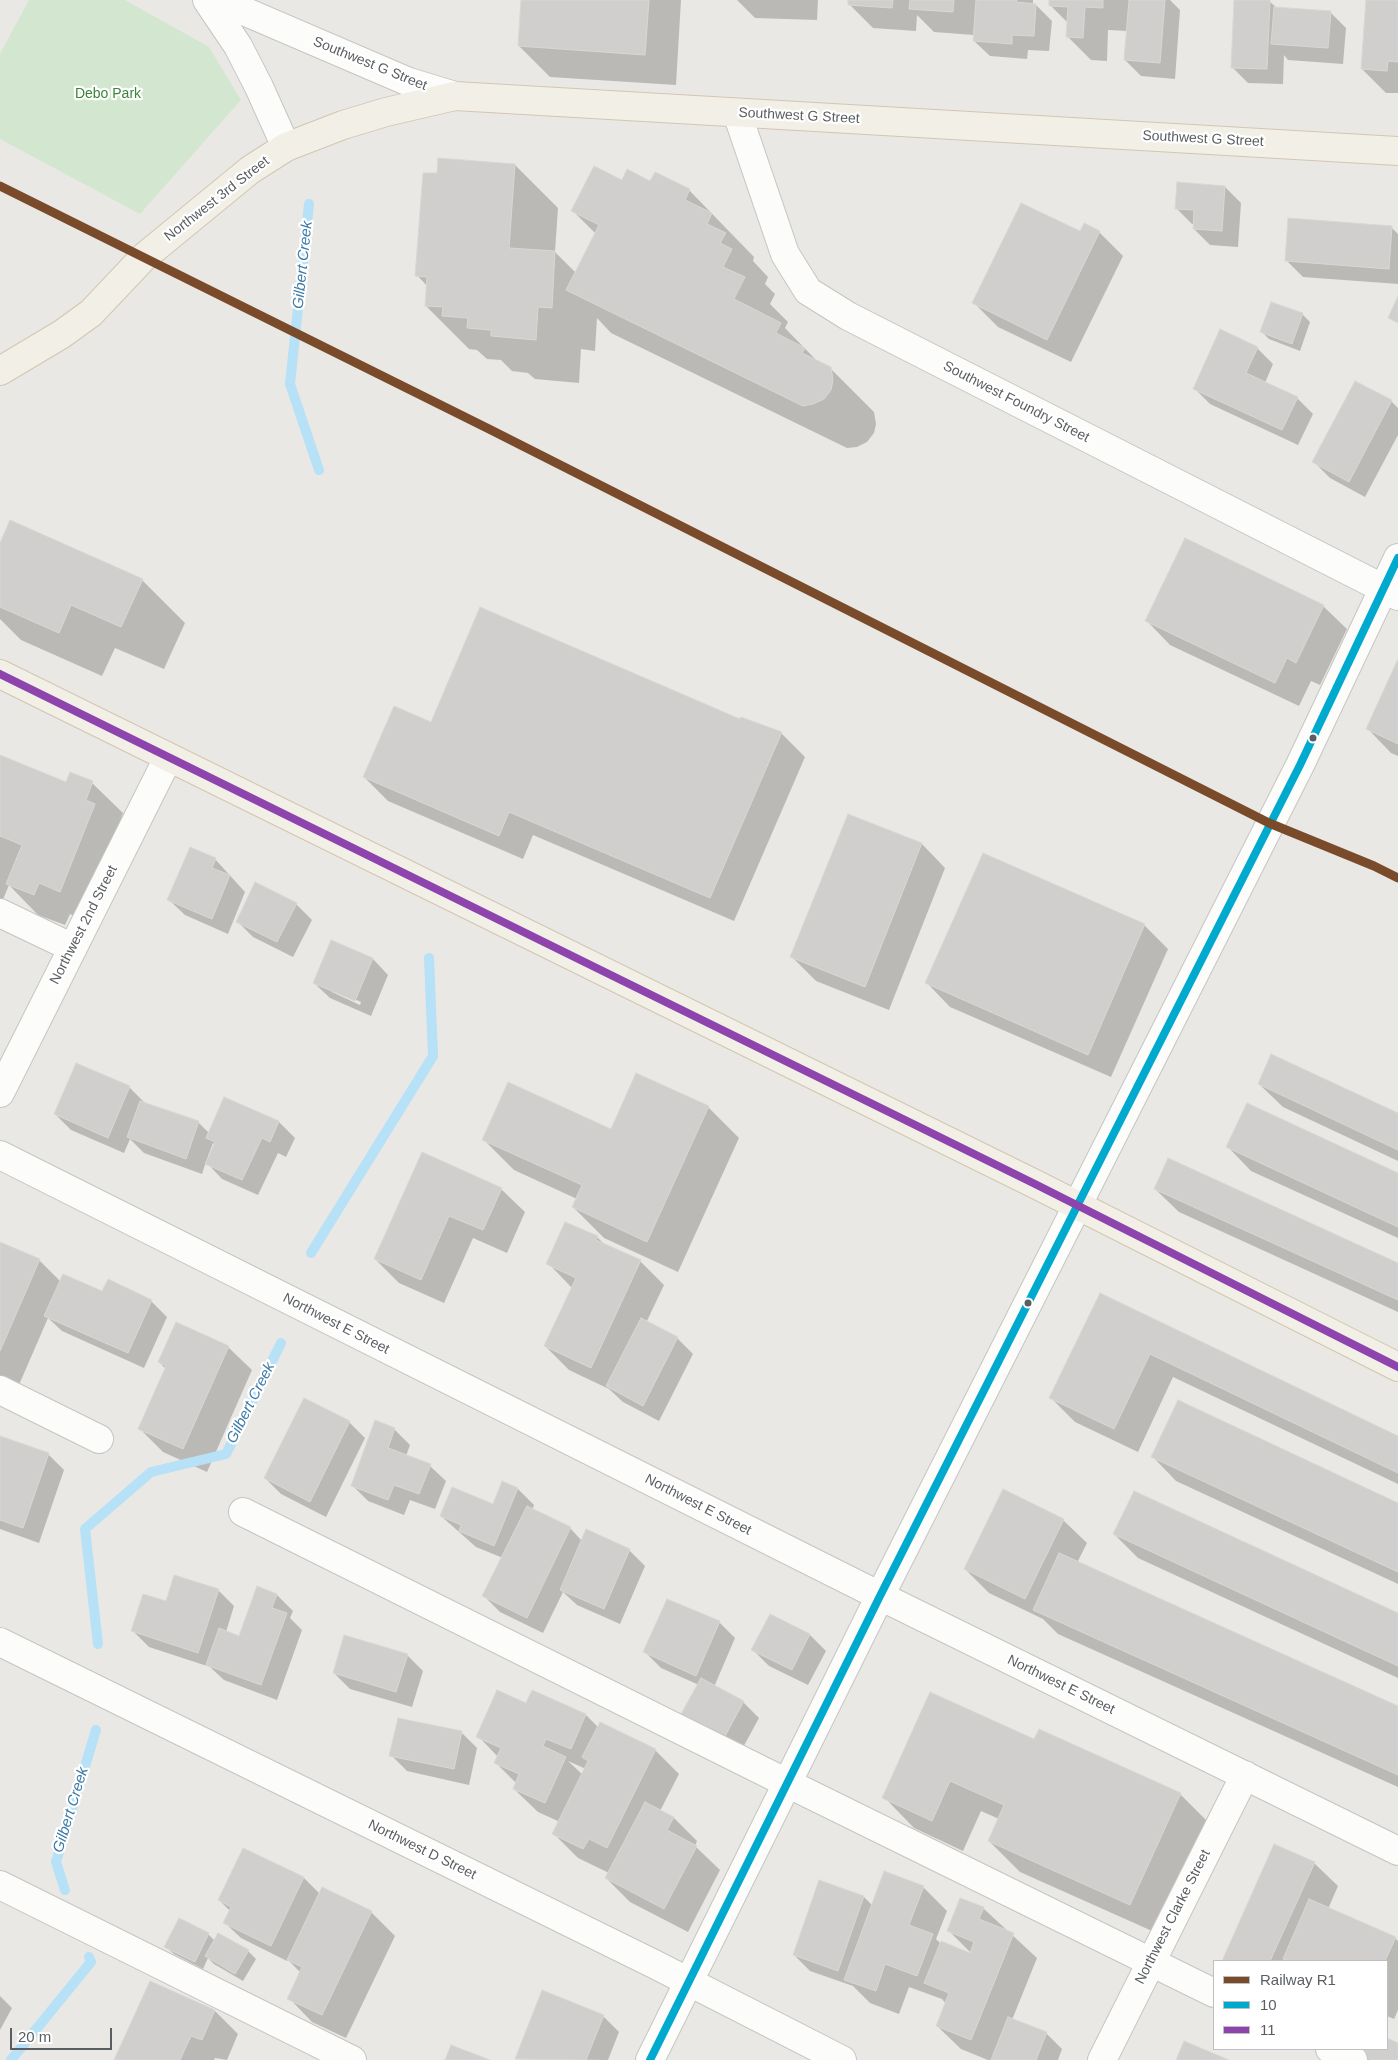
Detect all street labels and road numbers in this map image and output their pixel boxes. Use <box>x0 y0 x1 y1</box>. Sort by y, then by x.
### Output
street label: Southwest G Street <box>311 33 429 95</box>
street label: Southwest G Street <box>738 104 860 128</box>
street label: Southwest G Street <box>1142 127 1264 151</box>
street label: Northwest 3rd Street <box>161 153 273 245</box>
street label: Southwest Foundry Street <box>940 358 1092 446</box>
street label: Northwest 2nd Street <box>47 863 121 987</box>
street label: Northwest E Street <box>280 1290 392 1358</box>
street label: Northwest E Street <box>642 1471 754 1539</box>
street label: Northwest E Street <box>1005 1652 1117 1718</box>
street label: Northwest D Street <box>365 1817 479 1883</box>
street label: Northwest Clarke Street <box>1132 1847 1214 1987</box>

